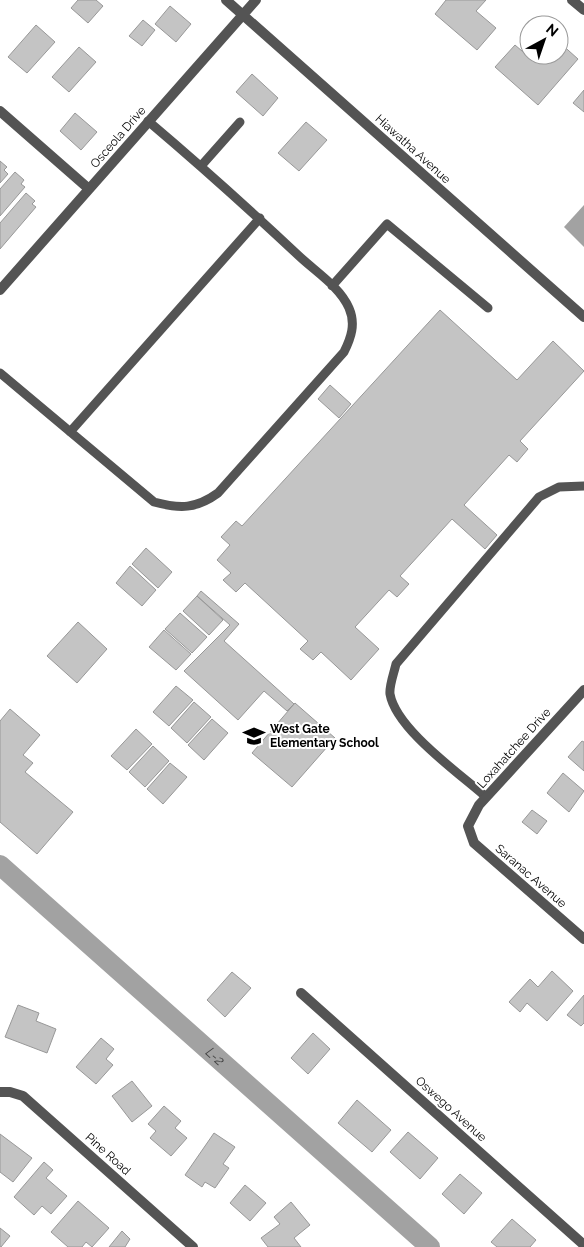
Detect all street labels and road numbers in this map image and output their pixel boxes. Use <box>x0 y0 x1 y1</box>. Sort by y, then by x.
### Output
street label: Osceola Drive <box>87 103 149 171</box>
street label: Hiawatha Avenue <box>373 112 453 186</box>
street label: Loxahatchee Drive <box>474 705 554 791</box>
street label: Saranac Avenue <box>493 841 569 911</box>
street label: Oswego Avenue <box>413 1073 489 1145</box>
street label: Pine Road <box>83 1130 133 1178</box>

